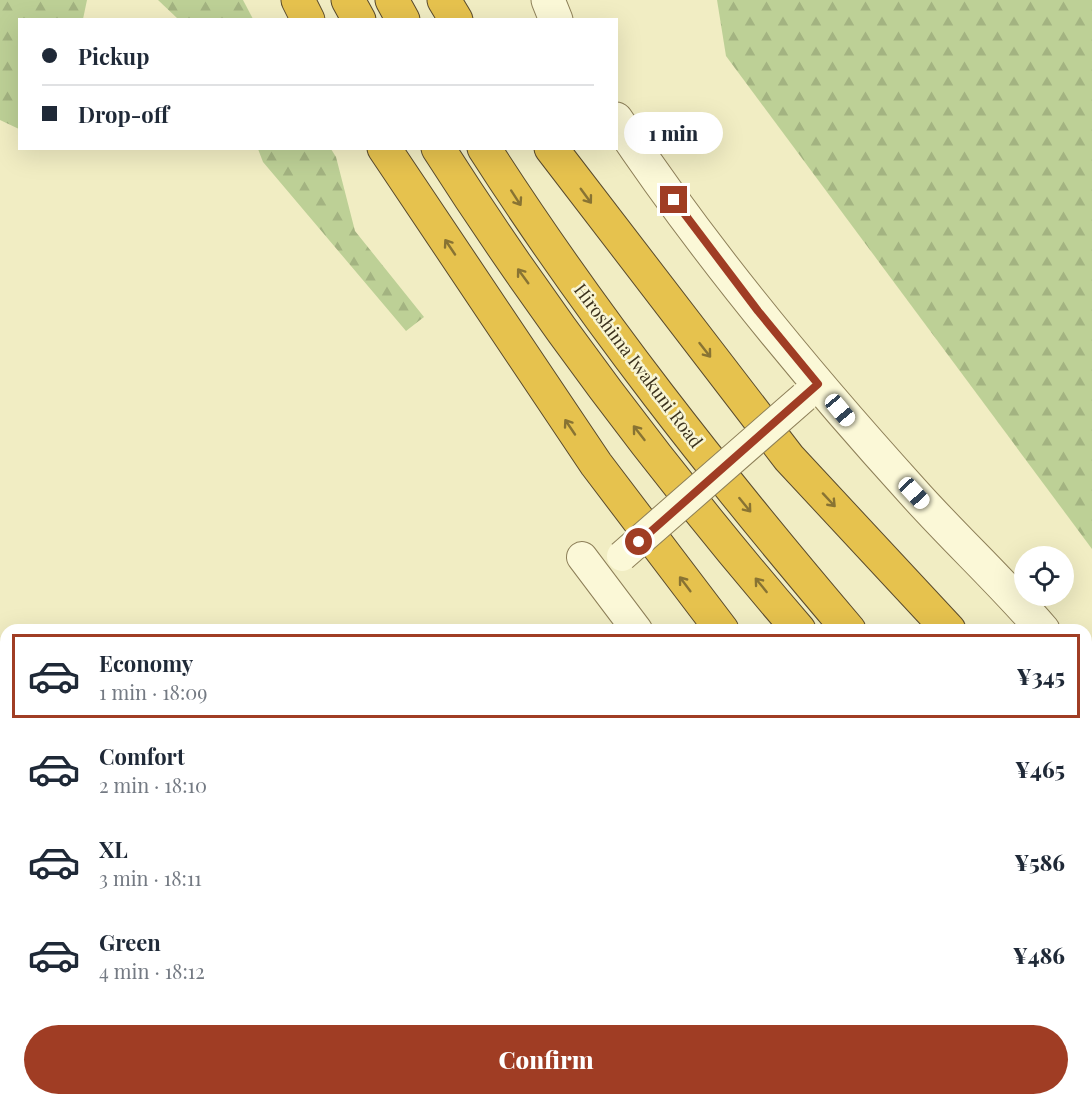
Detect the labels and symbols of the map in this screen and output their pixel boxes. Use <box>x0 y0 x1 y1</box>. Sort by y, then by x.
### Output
callout: 1 min <box>624 113 724 155</box>
route end <box>660 186 687 213</box>
one-way arrow <box>579 187 592 203</box>
one-way arrow <box>509 189 522 206</box>
one-way arrow <box>444 239 456 256</box>
one-way arrow <box>517 269 529 285</box>
street label: Hiroshima Iwakuni Road <box>569 278 709 453</box>
one-way arrow <box>698 342 711 358</box>
car <box>822 390 858 430</box>
one-way arrow <box>564 418 577 435</box>
one-way arrow <box>632 426 645 442</box>
car <box>895 474 933 512</box>
one-way arrow <box>822 493 836 508</box>
one-way arrow <box>739 497 752 513</box>
route start <box>625 528 652 555</box>
one-way arrow <box>679 577 692 593</box>
one-way arrow <box>755 578 768 594</box>

